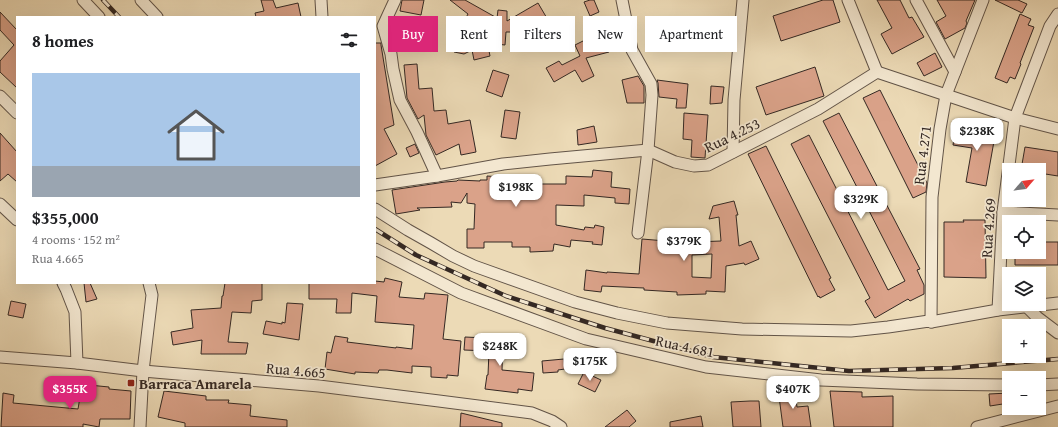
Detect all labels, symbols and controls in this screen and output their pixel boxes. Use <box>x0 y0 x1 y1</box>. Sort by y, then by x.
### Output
chip: Buy <box>388 16 438 52</box>
chip: Rent <box>446 16 502 52</box>
chip: Filters <box>510 16 575 52</box>
chip: New <box>583 16 637 52</box>
chip: Apartment <box>645 16 737 52</box>
text: 8 homes <box>32 28 94 53</box>
icon: filters <box>338 29 360 51</box>
icon: home <box>160 99 232 171</box>
street label: Rua 4.253 <box>701 112 763 158</box>
pin: $238K <box>949 118 1005 152</box>
text: $238K <box>959 121 995 140</box>
street label: Rua 4.271 <box>908 124 936 186</box>
north arrow <box>1002 163 1046 207</box>
map controls <box>1002 163 1046 415</box>
pin: $198K <box>488 174 544 208</box>
text: $198K <box>498 177 534 196</box>
pin: $329K <box>833 186 889 220</box>
text: $329K <box>843 189 879 208</box>
street label: Rua 4.269 <box>975 198 1001 258</box>
text: $355,000 <box>32 205 98 230</box>
button: locate <box>1002 215 1046 259</box>
pin: $379K <box>656 228 712 262</box>
text: 4 rooms · 152 m² <box>32 230 120 249</box>
text: $379K <box>666 231 702 250</box>
text: Rua 4.665 <box>32 249 84 268</box>
button: layers <box>1002 267 1046 311</box>
button: + <box>1002 319 1046 363</box>
street label: Rua 4.681 <box>654 330 716 362</box>
pin: $248K <box>472 333 528 367</box>
text: $248K <box>482 336 518 355</box>
pin: $175K <box>562 348 618 382</box>
text: $175K <box>572 351 608 370</box>
street label: Rua 4.665 <box>265 357 327 383</box>
button: − <box>1002 371 1046 415</box>
place label: Barraca Amarela <box>139 373 252 394</box>
pin: $355K <box>42 376 98 410</box>
pin: $407K <box>765 376 821 410</box>
marker: Barraca Amarela <box>126 378 136 388</box>
text: $355K <box>52 379 88 398</box>
text: $407K <box>775 379 811 398</box>

